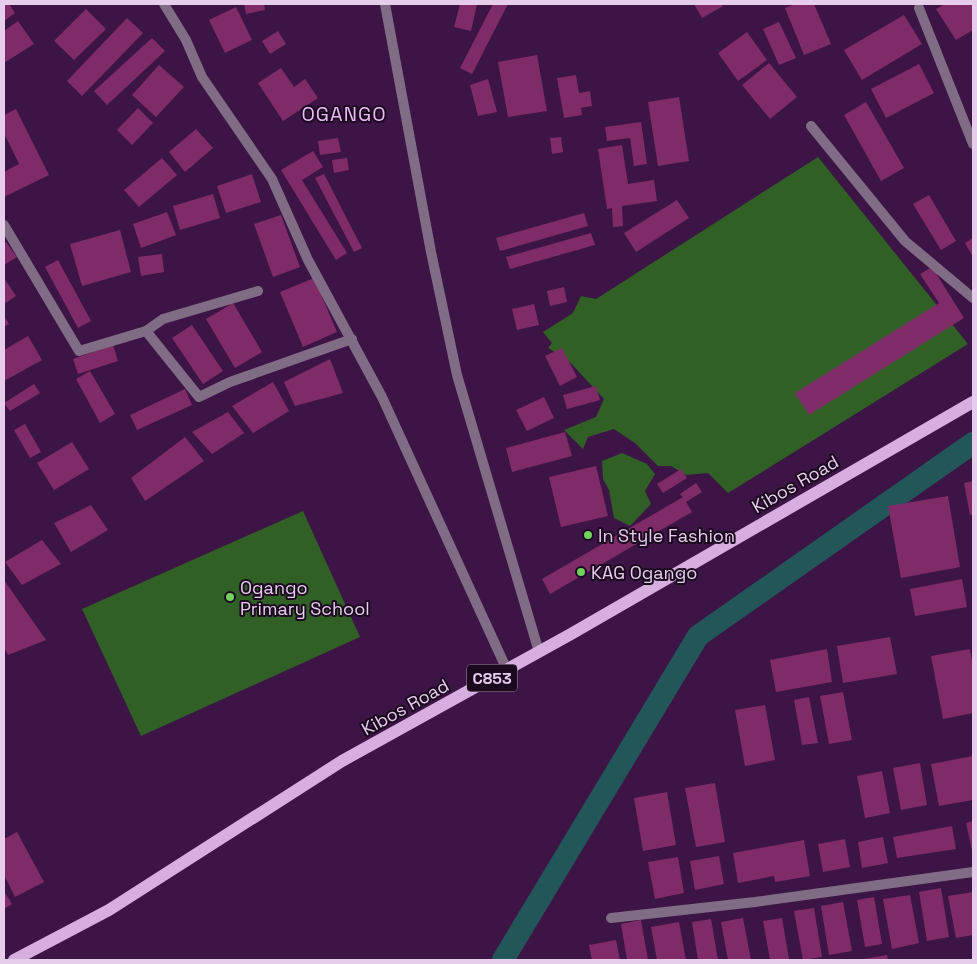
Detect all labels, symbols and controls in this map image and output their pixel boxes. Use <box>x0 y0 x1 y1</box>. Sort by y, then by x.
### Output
district label: OGANGO <box>301 101 387 127</box>
street label: Kibos Road <box>748 450 842 518</box>
place label: In Style Fashion <box>598 524 735 547</box>
marker: In Style Fashion <box>582 529 594 541</box>
place label: KAG Ogango <box>591 561 697 584</box>
marker: KAG Ogango <box>575 566 587 578</box>
place label: Ogango Primary School <box>240 576 370 620</box>
marker: Ogango Primary School <box>224 591 236 603</box>
road number: C853 <box>467 664 517 691</box>
street label: Kibos Road <box>357 674 453 740</box>

